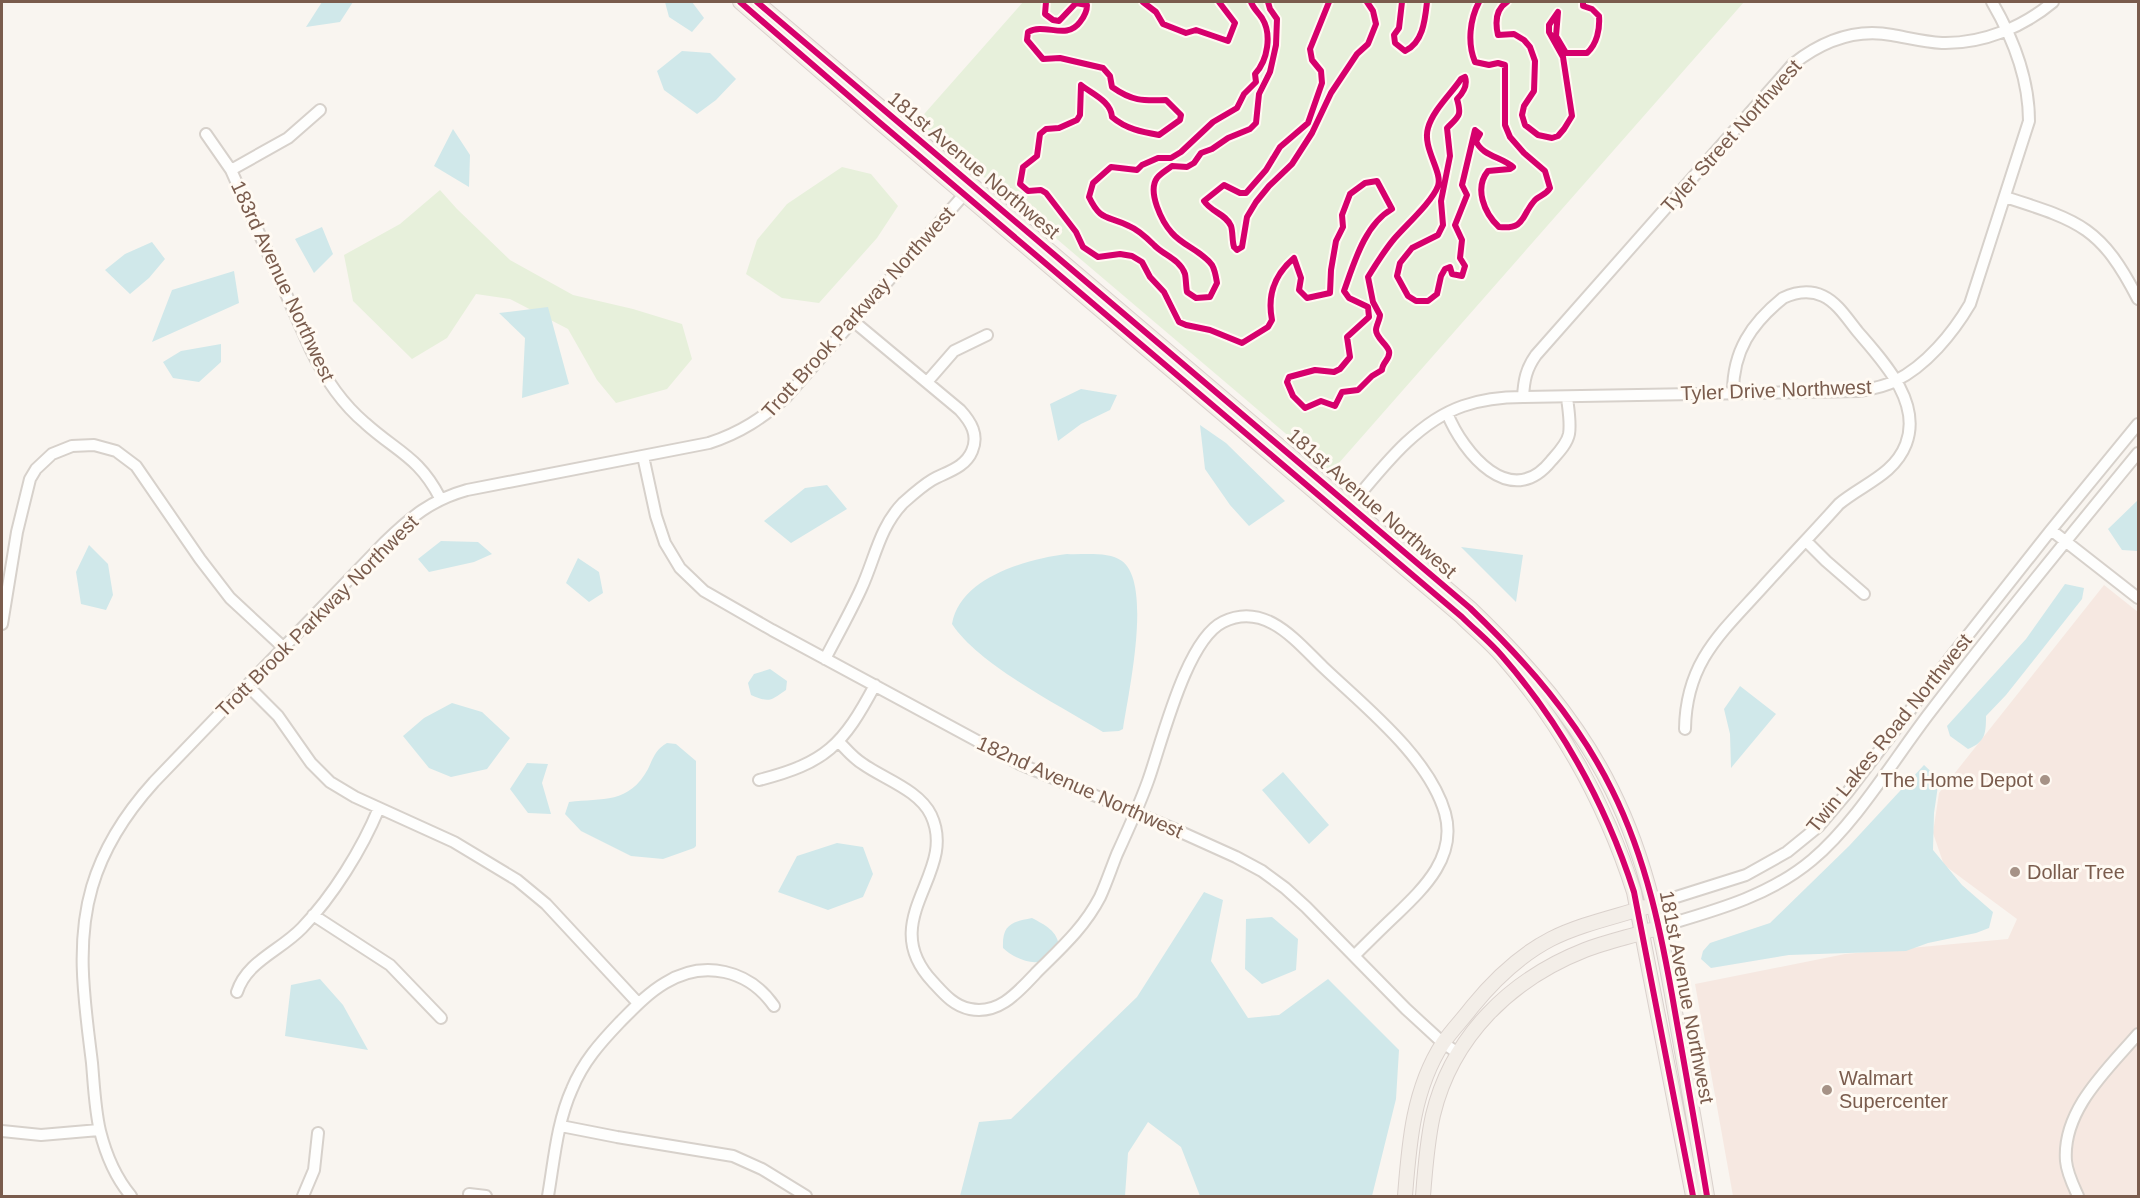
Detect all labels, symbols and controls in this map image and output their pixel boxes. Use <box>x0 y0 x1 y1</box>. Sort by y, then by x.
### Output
street label: Tyler Street Northwest <box>1657 55 1806 217</box>
street label: 181st Avenue Northwest <box>884 87 1064 243</box>
street label: 183rd Avenue Northwest <box>227 177 339 385</box>
street label: Trott Brook Parkway Northwest <box>757 202 959 422</box>
street label: Tyler Drive Northwest <box>1680 376 1872 404</box>
street label: 181st Avenue Northwest <box>1283 424 1461 583</box>
street label: Trott Brook Parkway Northwest <box>212 510 423 721</box>
street label: Twin Lakes Road Northwest <box>1802 629 1976 837</box>
street label: 182nd Avenue Northwest <box>974 732 1187 843</box>
place label: The Home Depot <box>1881 769 2033 791</box>
marker: The Home Depot <box>2038 773 2052 787</box>
place label: Dollar Tree <box>2027 861 2125 883</box>
marker: Dollar Tree <box>2008 865 2022 879</box>
street label: 181st Avenue Northwest <box>1656 889 1719 1106</box>
place label: Walmart Supercenter <box>1839 1067 1948 1112</box>
marker: Walmart Supercenter <box>1820 1083 1834 1097</box>

